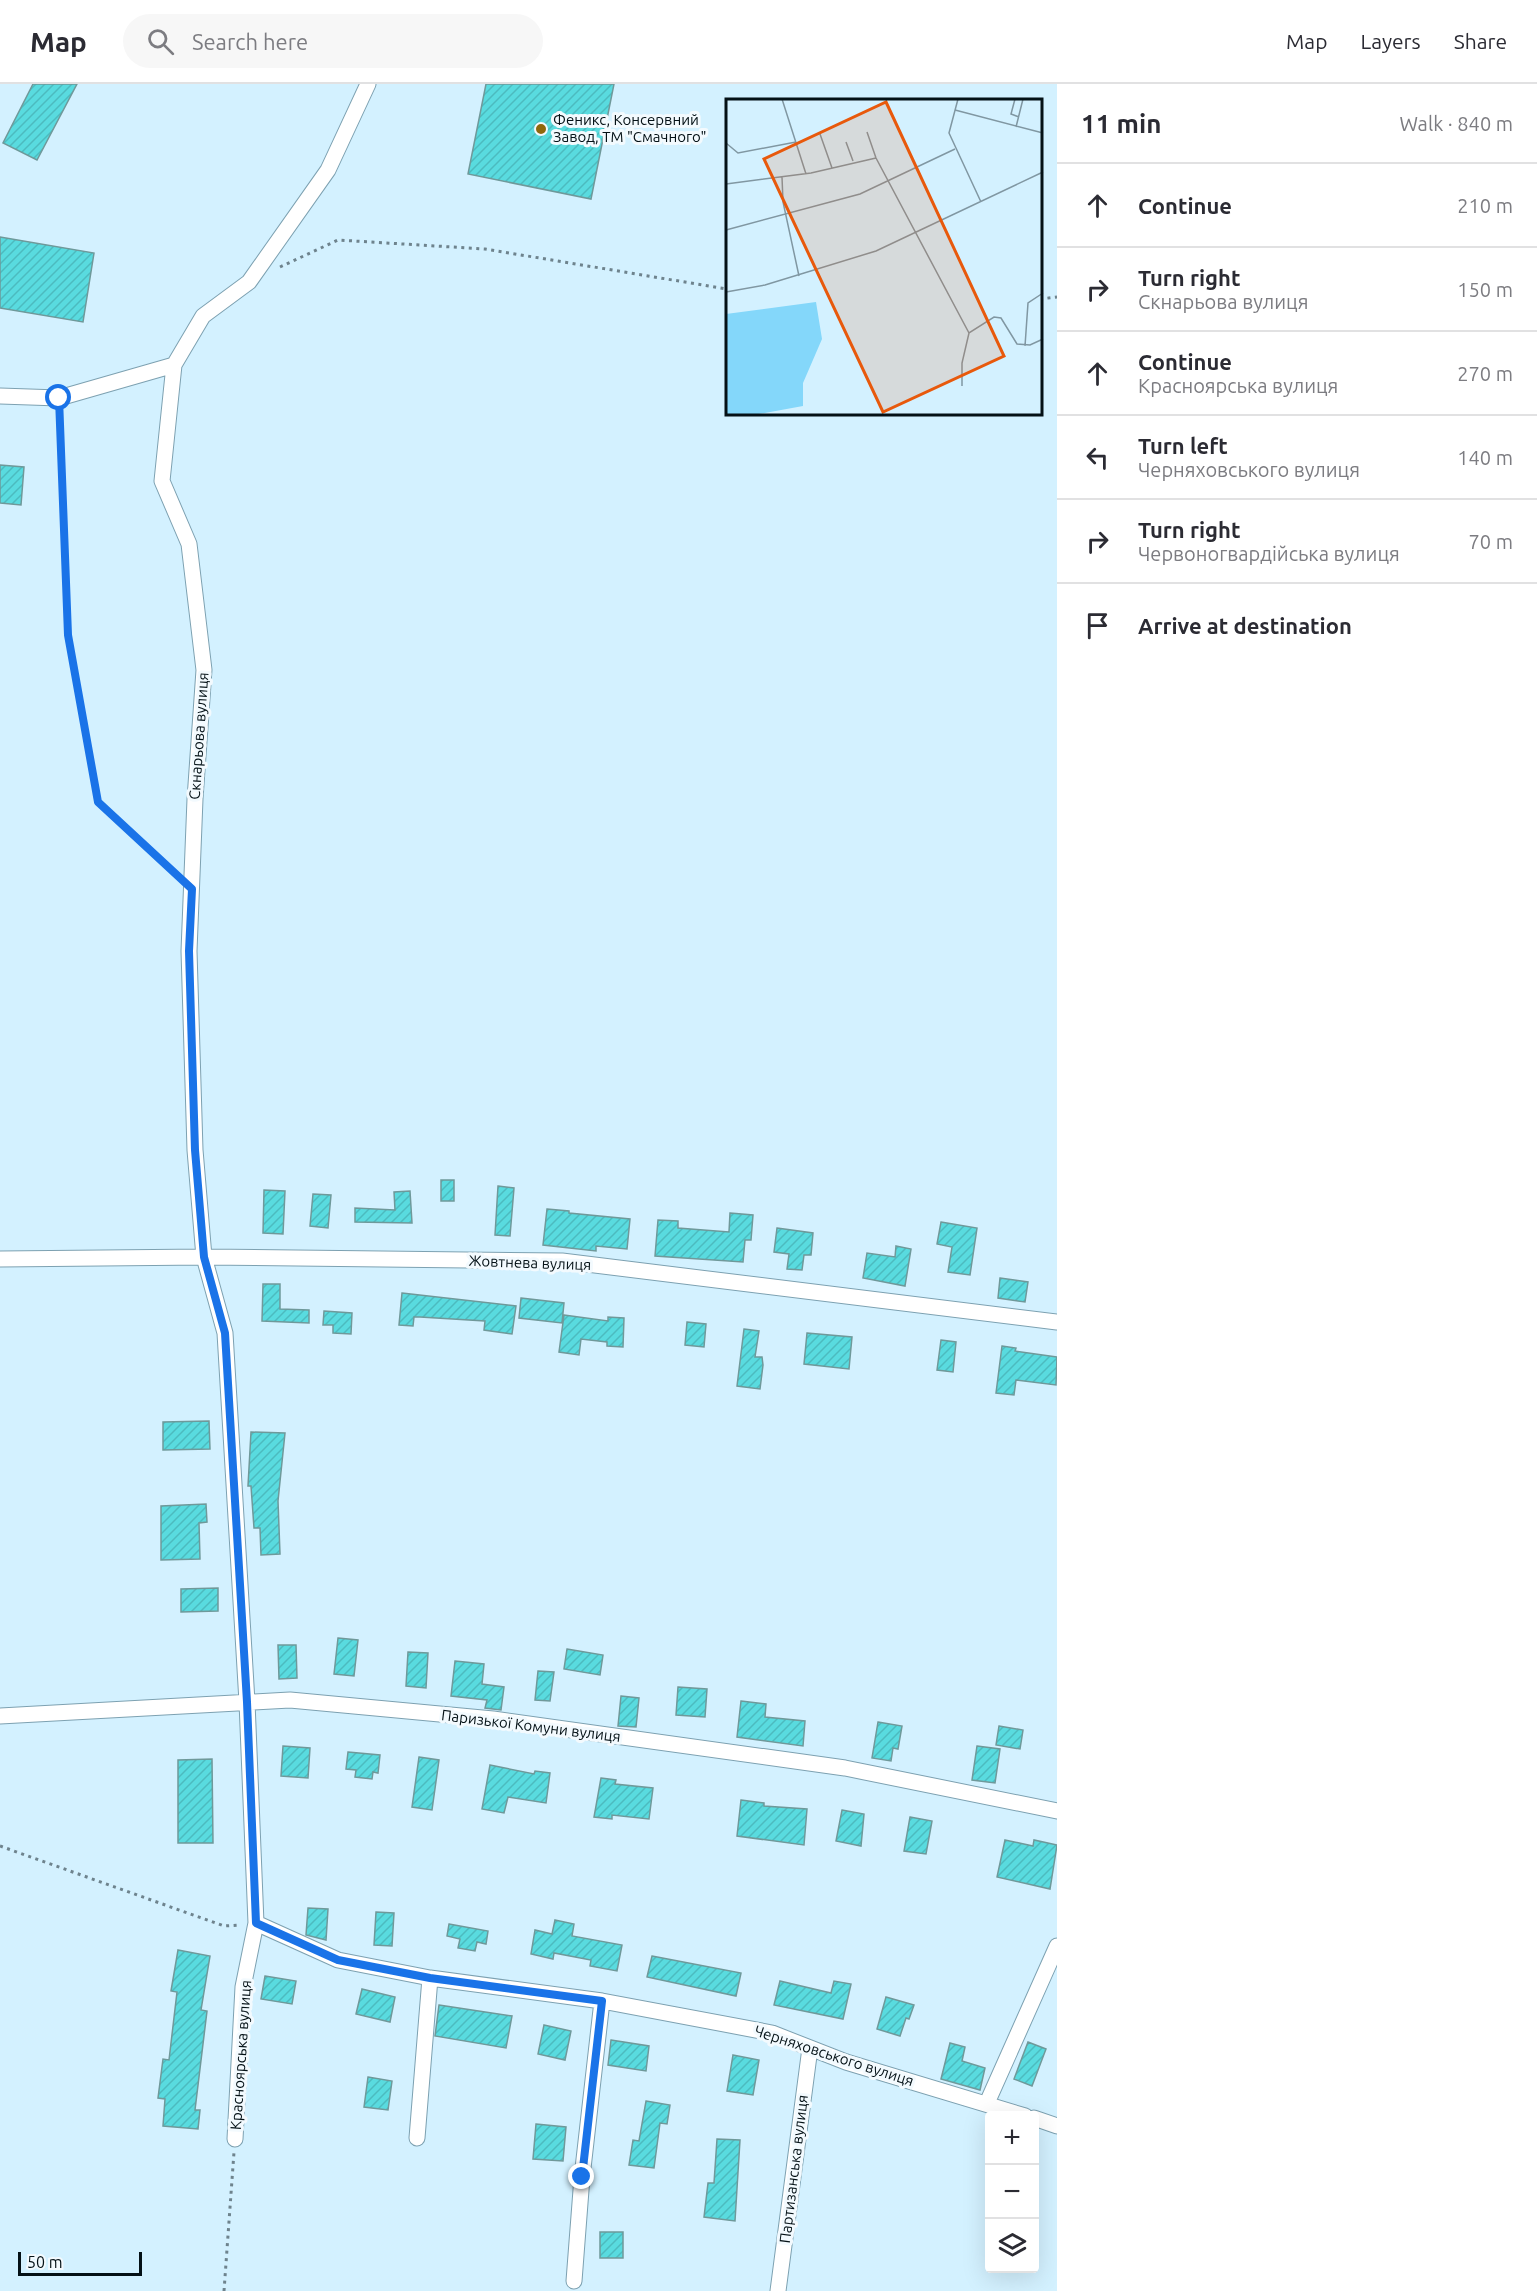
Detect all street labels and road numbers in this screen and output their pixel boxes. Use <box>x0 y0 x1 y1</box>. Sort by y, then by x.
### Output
street label: Скнарьова вулиця <box>186 672 211 800</box>
street label: Жовтнева вулиця <box>468 1252 592 1273</box>
street label: Паризької Комуни вулиця <box>440 1706 622 1745</box>
street label: Красноярська вулиця <box>227 1979 254 2131</box>
street label: Черняховського вулиця <box>752 2022 916 2089</box>
street label: Партизанська вулиця <box>776 2094 811 2244</box>

